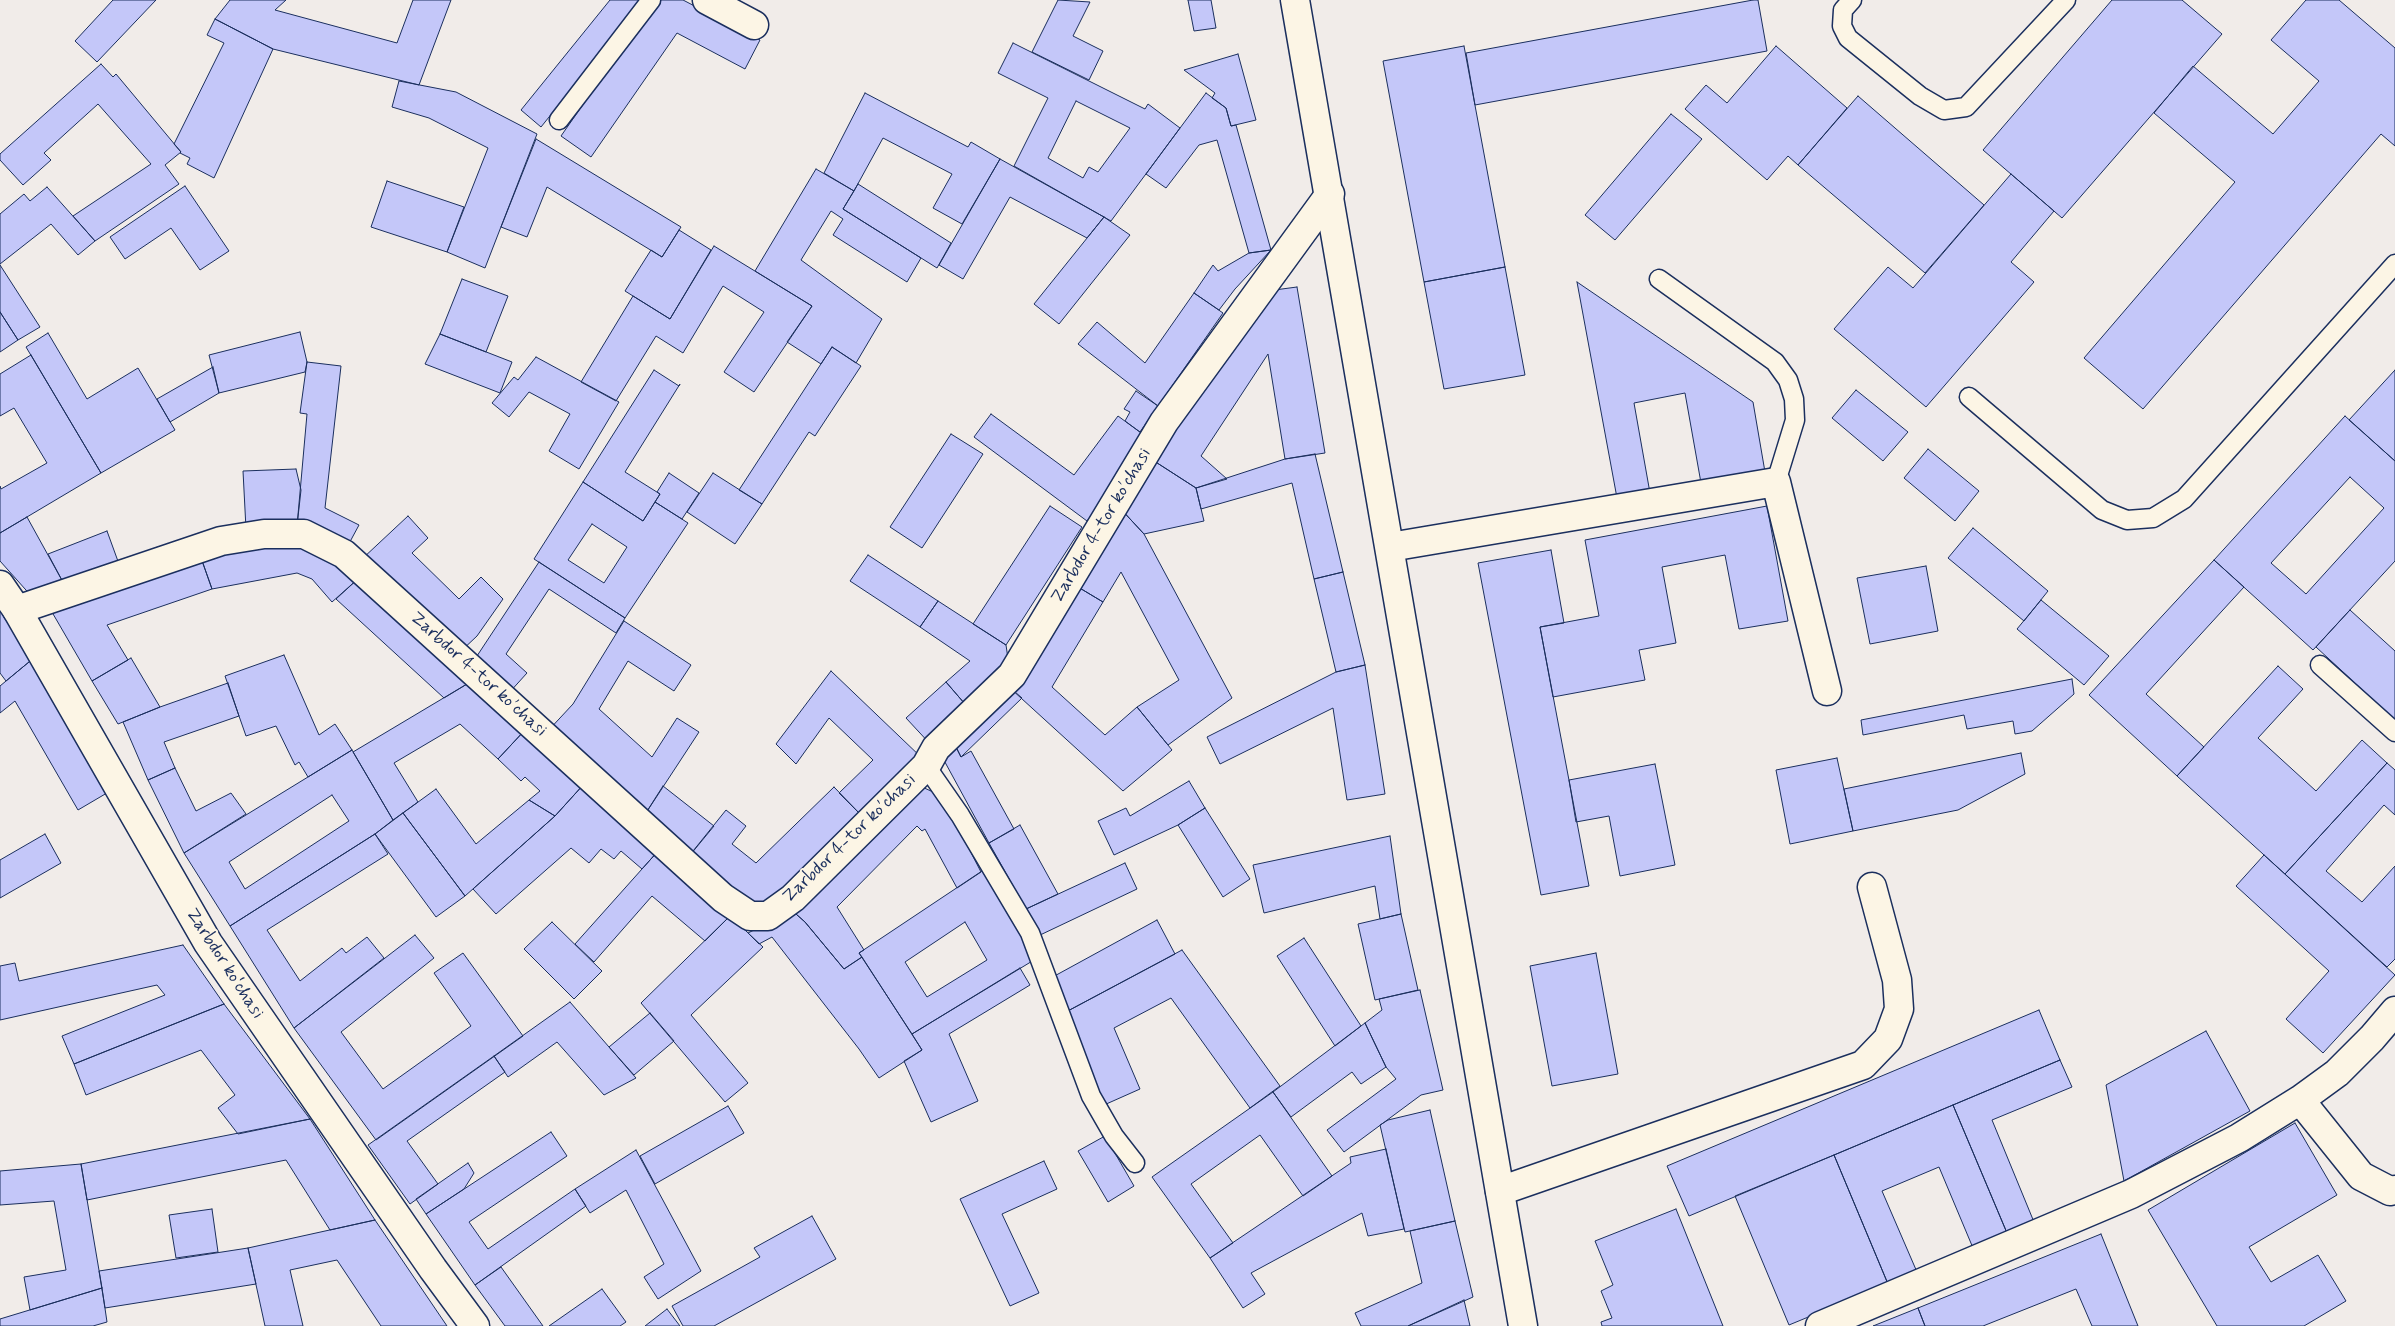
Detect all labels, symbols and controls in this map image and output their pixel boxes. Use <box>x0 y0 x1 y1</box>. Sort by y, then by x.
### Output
street label: Zarbdor 4-tor koʼchasi <box>1047 445 1157 607</box>
street label: Zarbdor 4-tor koʼchasi <box>405 608 551 742</box>
street label: Zarbdor 4-tor koʼchasi <box>779 770 921 908</box>
street label: Zarbdor koʻchasi <box>180 905 268 1023</box>

